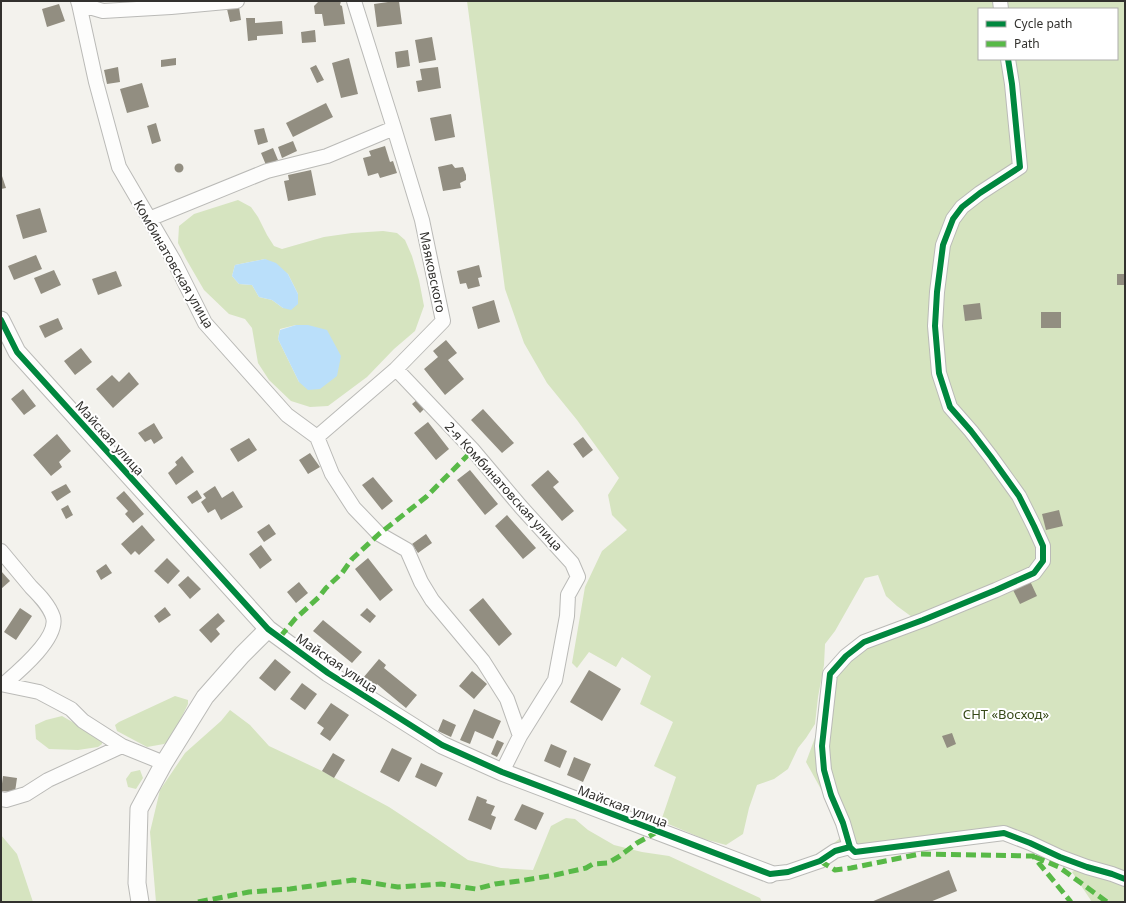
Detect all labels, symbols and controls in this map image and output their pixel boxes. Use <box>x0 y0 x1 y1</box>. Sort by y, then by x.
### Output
legend <box>978 8 1118 60</box>
text: Cycle path <box>1014 15 1072 32</box>
text: Path <box>1014 35 1040 52</box>
street label: Комбинатовская улица <box>130 197 218 331</box>
street label: Маяковского <box>416 230 450 314</box>
street label: Майская улица <box>71 397 149 479</box>
street label: 2-я Комбинатовская улица <box>441 418 567 554</box>
street label: Майская улица <box>293 629 381 697</box>
park label: СНТ «Восход» <box>963 705 1050 723</box>
street label: Майская улица <box>575 781 671 831</box>

